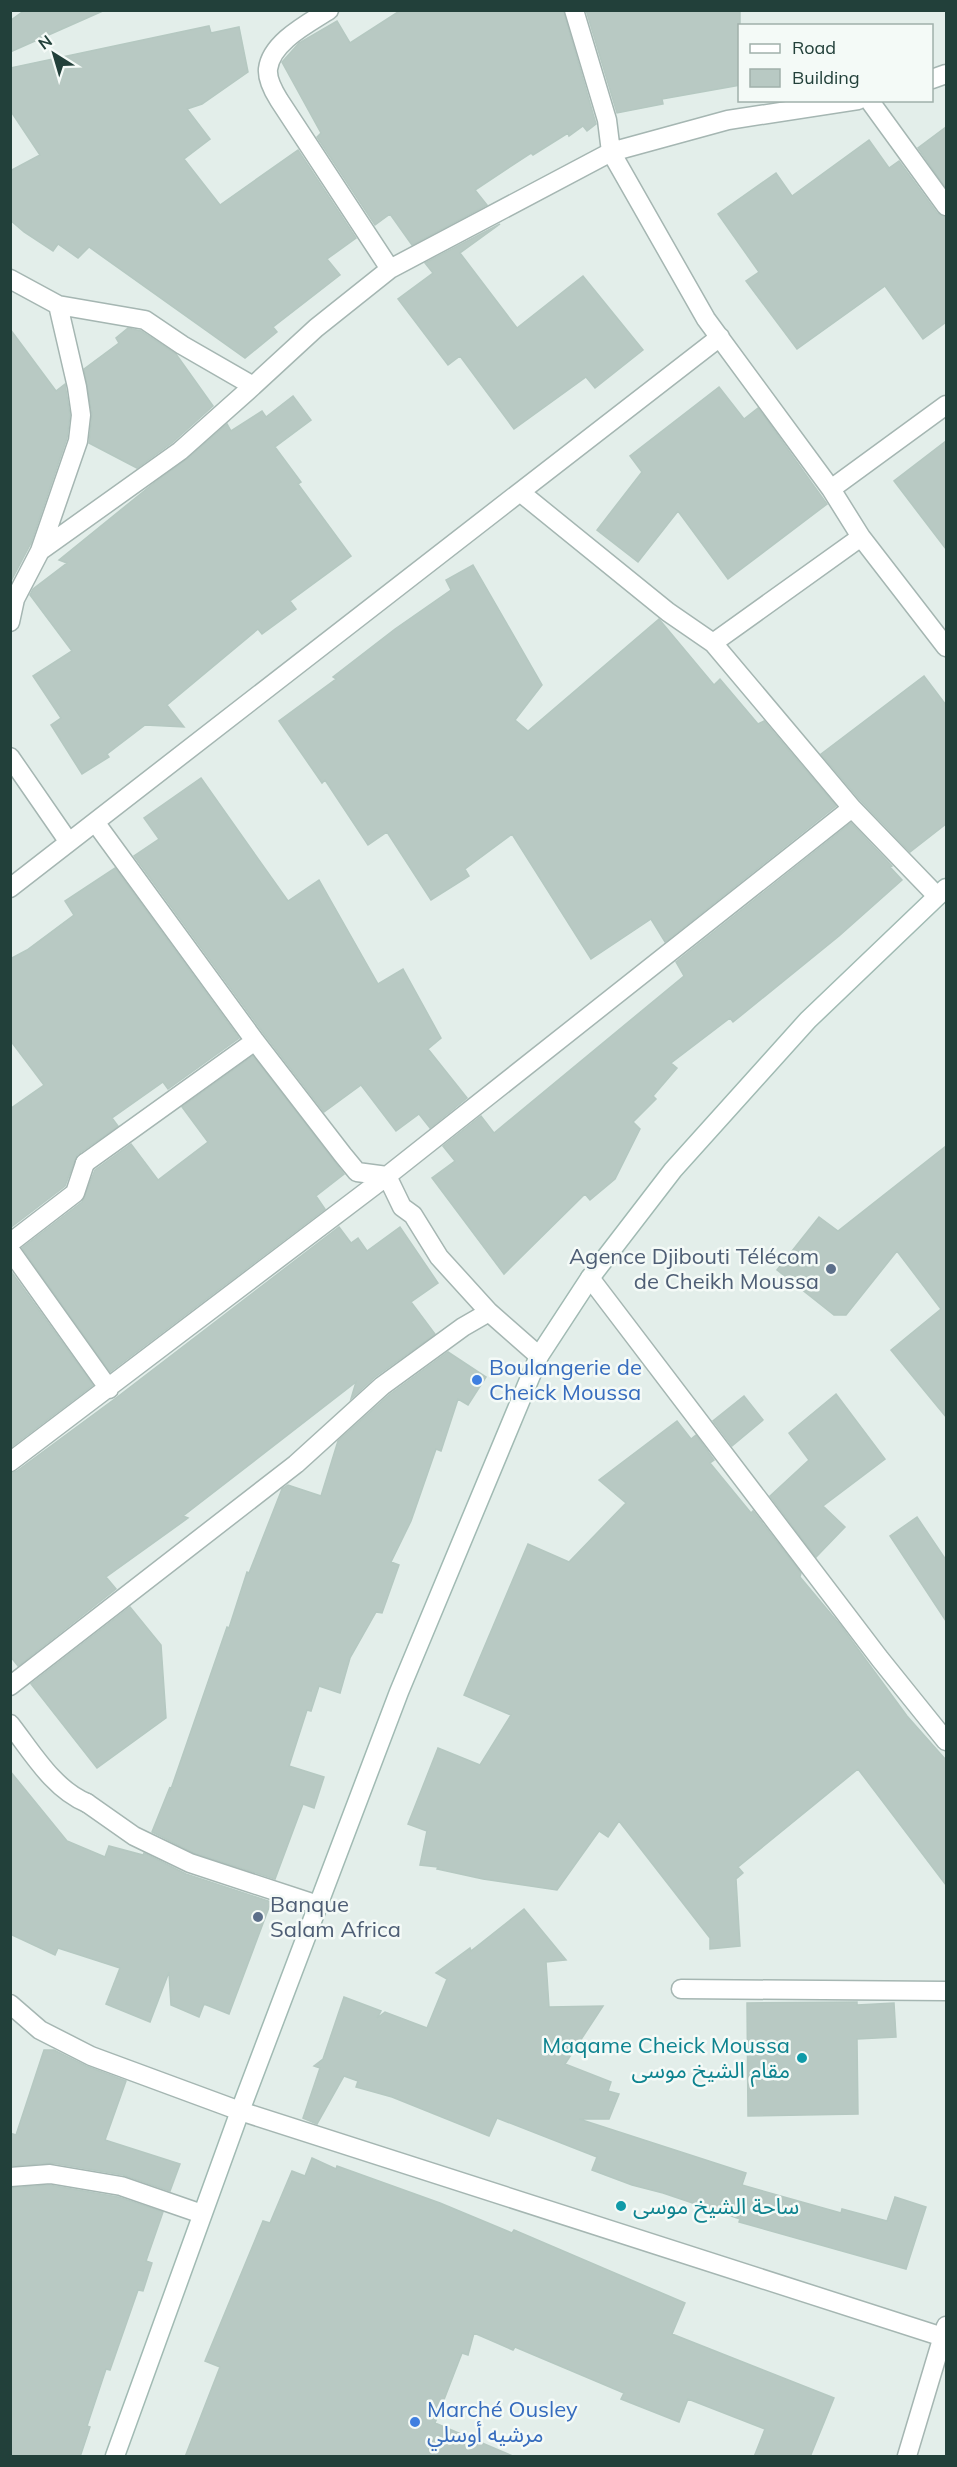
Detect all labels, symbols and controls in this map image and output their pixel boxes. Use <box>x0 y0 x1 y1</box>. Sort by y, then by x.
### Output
north arrow <box>24 24 84 84</box>
legend <box>738 24 933 102</box>
text: N <box>34 30 56 54</box>
text: Road <box>792 36 836 59</box>
text: Building <box>792 66 860 89</box>
place label: Agence Djibouti Télécom de Cheikh Moussa <box>569 1242 819 1295</box>
marker: Agence Djibouti Télécom de Cheikh Moussa <box>824 1262 838 1276</box>
place label: Boulangerie de Cheick Moussa <box>489 1353 642 1406</box>
marker: Boulangerie de Cheick Moussa <box>470 1373 484 1387</box>
place label: Banque Salam Africa <box>270 1890 401 1943</box>
marker: Banque Salam Africa <box>251 1910 265 1924</box>
place label: Maqame Cheick Moussa مقام الشيخ موسى <box>542 2031 790 2087</box>
marker: Maqame Cheick Moussa مقام الشيخ موسى <box>795 2051 809 2065</box>
place label: ساحة الشيخ موسى <box>633 2192 799 2223</box>
marker: ساحة الشيخ موسى <box>614 2199 628 2213</box>
place label: Marché Ousley مرشيه أوسلي <box>427 2395 578 2451</box>
marker: Marché Ousley مرشيه أوسلي <box>408 2415 422 2429</box>

